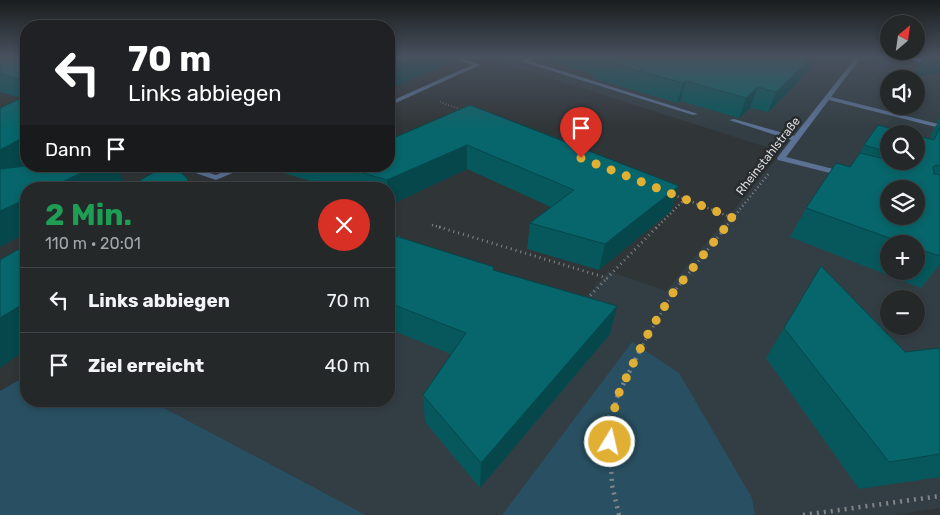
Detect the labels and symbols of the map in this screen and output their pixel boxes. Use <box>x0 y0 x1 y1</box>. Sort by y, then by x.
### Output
north arrow <box>880 15 925 60</box>
pin <box>560 107 602 158</box>
street label: Rheinstahlstraße <box>733 114 803 198</box>
position arrow <box>583 415 635 467</box>

